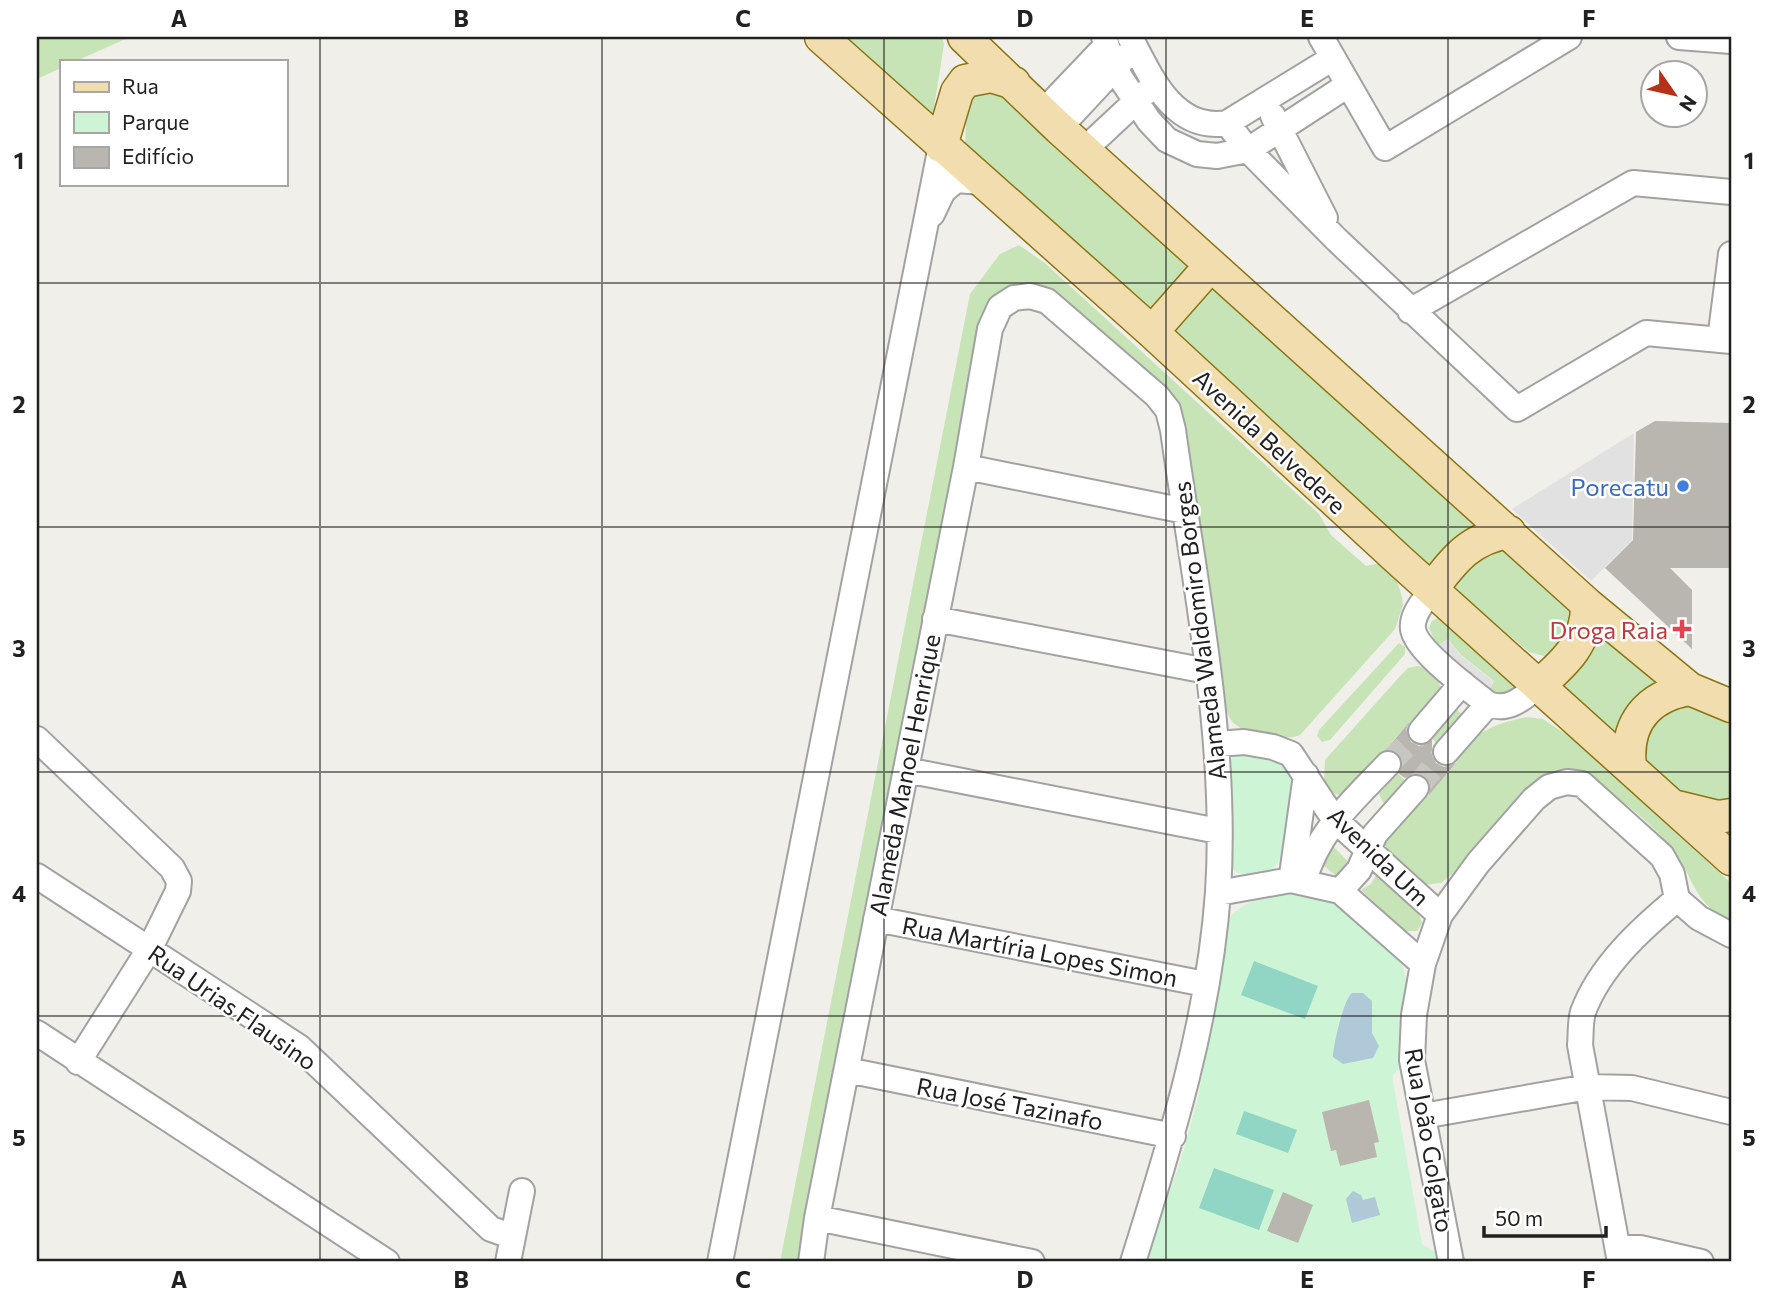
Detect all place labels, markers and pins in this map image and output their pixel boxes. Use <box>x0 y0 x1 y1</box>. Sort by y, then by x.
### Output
place label: Porecatu <box>1571 472 1669 501</box>
marker: Porecatu <box>1675 478 1691 494</box>
place label: Droga Raia <box>1550 615 1668 644</box>
marker: Droga Raia <box>1674 621 1690 637</box>

